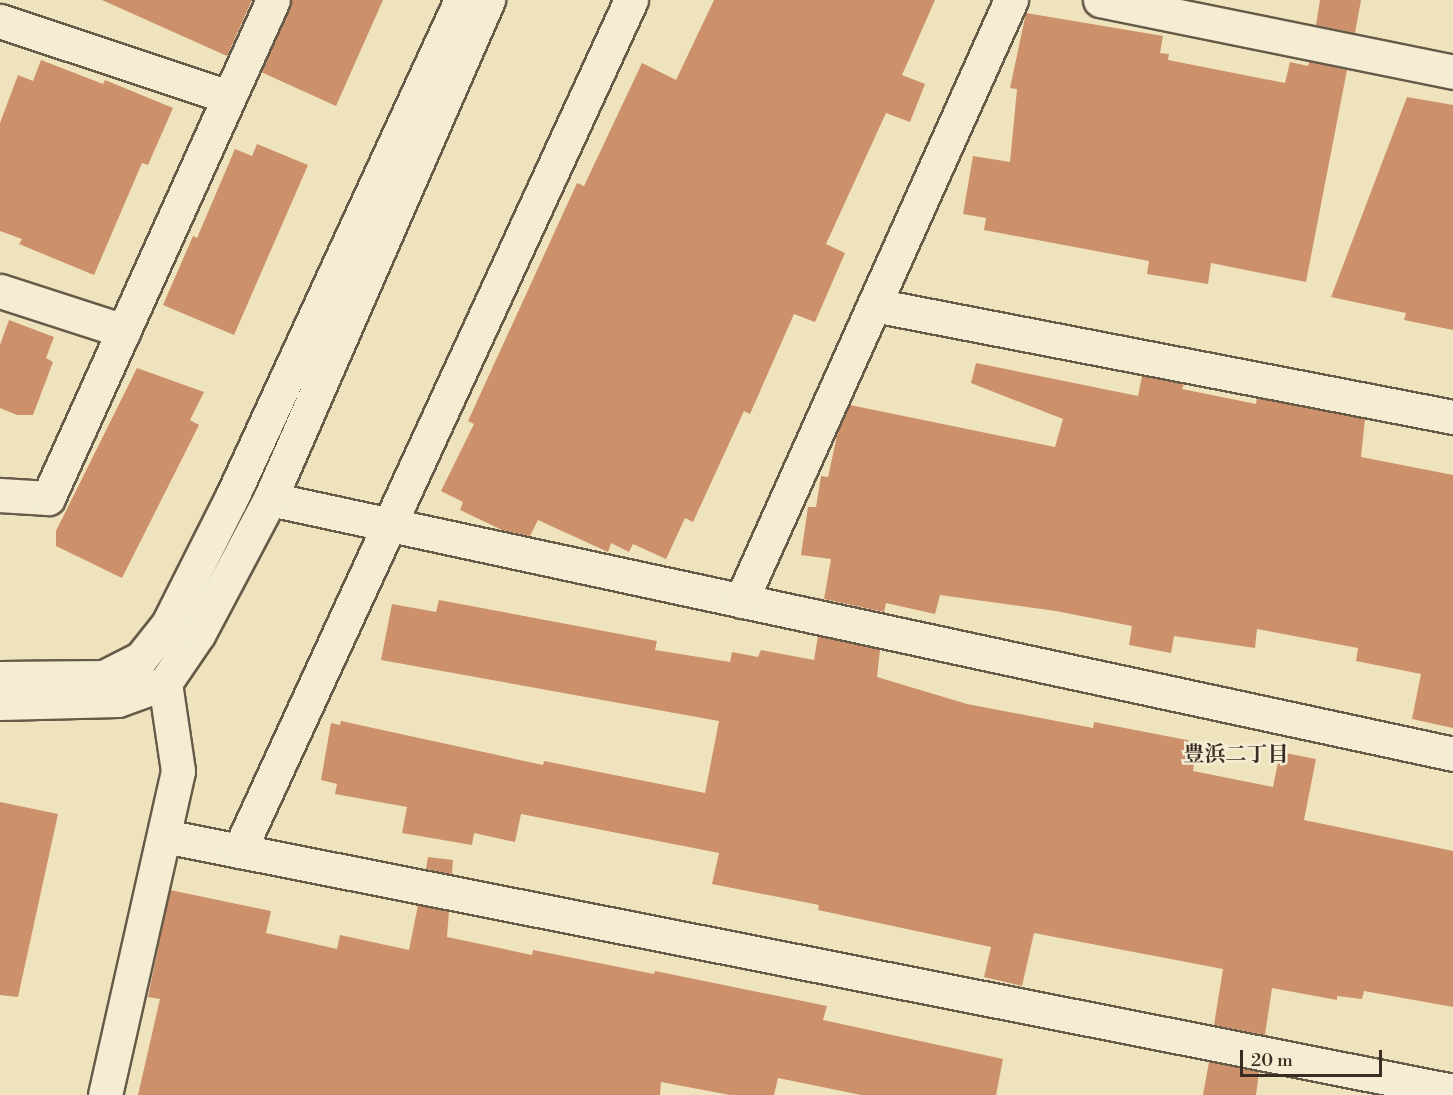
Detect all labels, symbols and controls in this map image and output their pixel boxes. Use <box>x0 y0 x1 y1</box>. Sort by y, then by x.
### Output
district label: 豊浜二丁目 <box>1184 742 1288 768</box>
scale bar <box>1243 1038 1386 1076</box>
text: 20 m <box>1251 1049 1293 1072</box>

